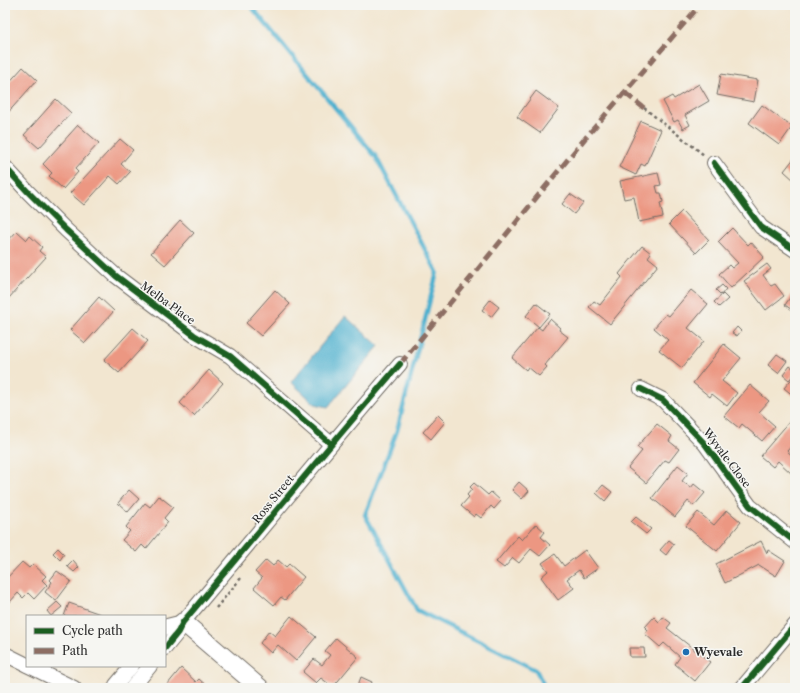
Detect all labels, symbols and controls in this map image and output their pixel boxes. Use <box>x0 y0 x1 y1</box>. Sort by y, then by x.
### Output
street label: Melba Place <box>138 279 198 327</box>
street label: Wyvale Close <box>699 425 754 491</box>
street label: Ross Street <box>249 472 297 526</box>
legend <box>26 615 166 667</box>
text: Cycle path <box>62 623 123 638</box>
text: Path <box>62 643 88 658</box>
place label: Wyevale <box>693 645 743 659</box>
marker: Wyevale <box>681 647 691 657</box>

